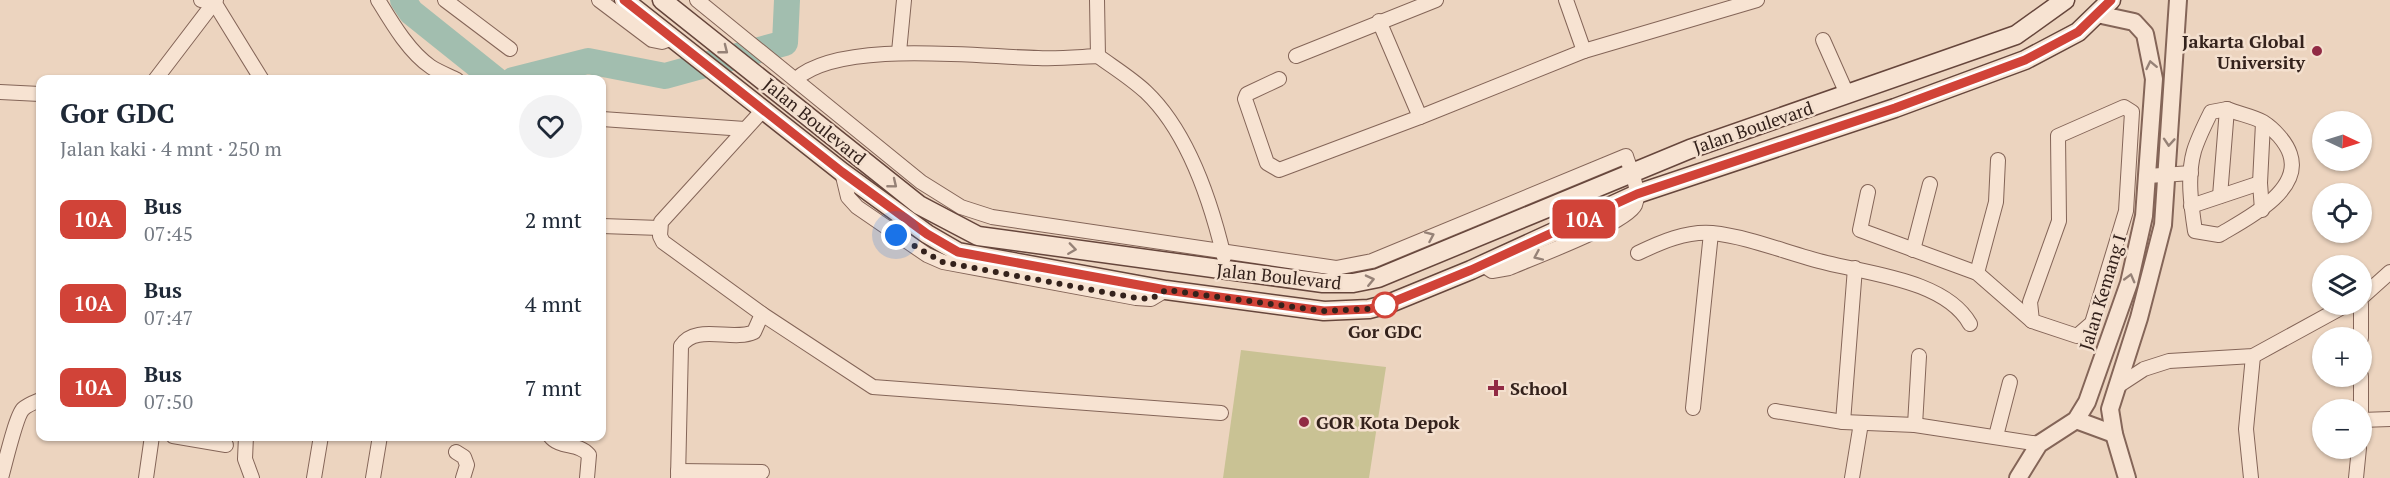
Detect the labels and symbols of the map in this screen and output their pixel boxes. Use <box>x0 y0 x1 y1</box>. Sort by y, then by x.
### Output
place label: Jakarta Global University <box>2182 29 2305 74</box>
one-way arrow <box>718 42 729 53</box>
marker: Jakarta Global University <box>2310 44 2324 58</box>
one-way arrow <box>2146 60 2159 70</box>
street label: Jalan Boulevard <box>759 72 871 170</box>
street label: Jalan Boulevard <box>1690 95 1816 159</box>
north arrow <box>2312 111 2372 171</box>
one-way arrow <box>2162 138 2175 147</box>
one-way arrow <box>887 177 898 188</box>
line badge: 10A <box>1550 200 1618 238</box>
your location <box>881 220 911 250</box>
one-way arrow <box>1424 231 1435 243</box>
street label: Jalan Kemang I <box>2073 231 2131 353</box>
one-way arrow <box>1068 243 1077 255</box>
one-way arrow <box>1533 248 1544 260</box>
street label: Jalan Boulevard <box>1215 258 1343 294</box>
one-way arrow <box>2123 273 2135 284</box>
one-way arrow <box>1364 274 1374 287</box>
marker: Gor GDC <box>1372 292 1398 318</box>
place label: Gor GDC <box>1348 319 1422 343</box>
place label: School <box>1510 376 1568 400</box>
marker: School <box>1487 379 1505 397</box>
place label: GOR Kota Depok <box>1316 410 1460 434</box>
marker: GOR Kota Depok <box>1297 415 1311 429</box>

